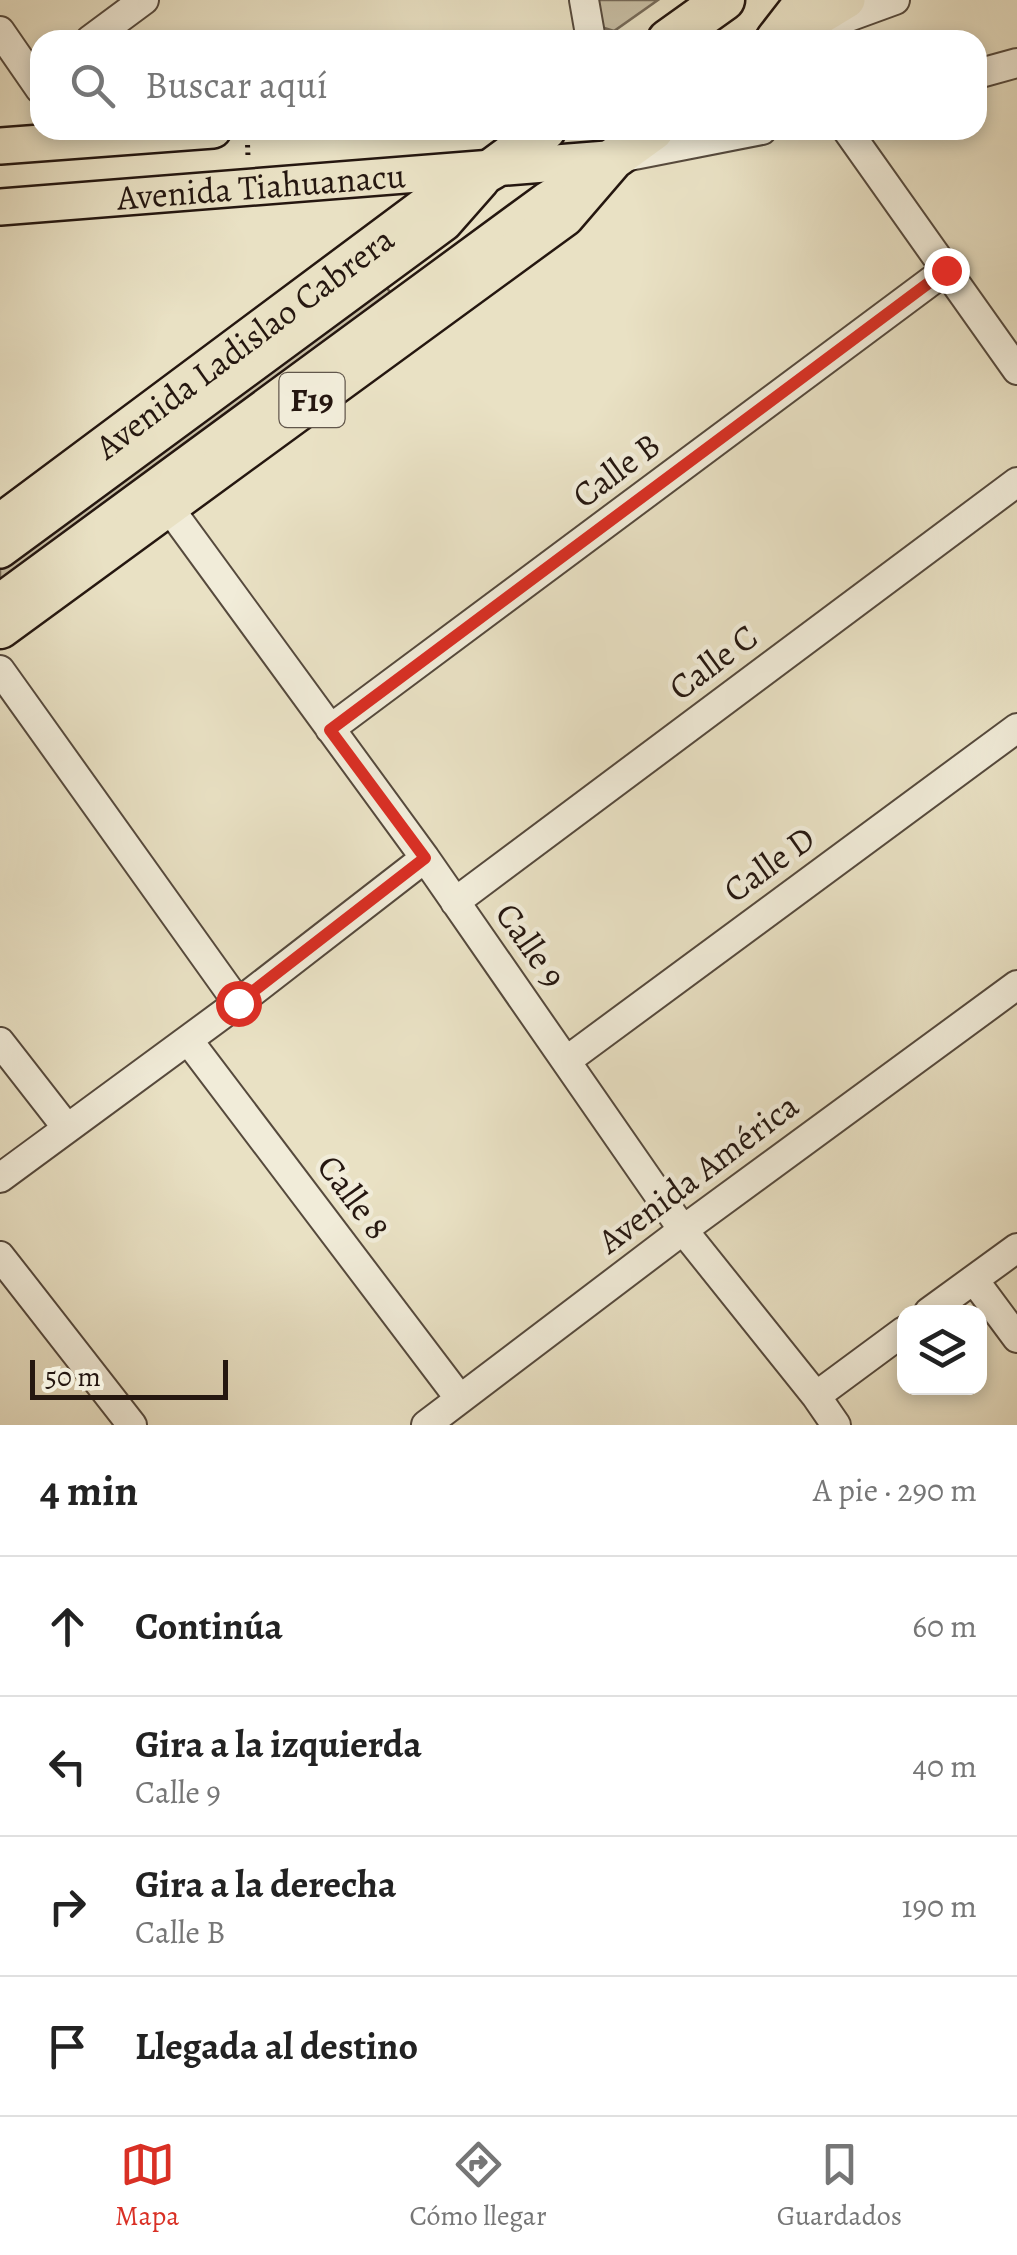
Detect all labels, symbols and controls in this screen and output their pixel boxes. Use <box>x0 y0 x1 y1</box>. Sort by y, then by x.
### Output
search box <box>30 30 987 140</box>
icon: search <box>65 58 120 113</box>
text: Buscar aquí <box>145 59 328 111</box>
street label: Avenida Tiahuanacu <box>114 151 407 222</box>
street label: Avenida Ladislao Cabrera <box>84 215 404 471</box>
route end <box>924 248 970 294</box>
road number: F19 <box>280 373 344 427</box>
street label: Calle B <box>562 421 670 519</box>
street label: Calle C <box>659 613 767 711</box>
street label: Calle D <box>713 814 825 914</box>
street label: Calle 9 <box>484 893 578 997</box>
route start <box>216 981 262 1027</box>
street label: Avenida América <box>587 1081 809 1265</box>
street label: Calle 8 <box>306 1145 402 1249</box>
map controls <box>897 1305 987 1395</box>
button: layers <box>897 1305 987 1395</box>
scale bar <box>30 1355 228 1400</box>
text: 50 m <box>45 1358 101 1396</box>
text: 4 min <box>40 1462 138 1519</box>
text: A pie · 290 m <box>813 1468 977 1512</box>
icon: ahead <box>40 1599 95 1654</box>
text: Continúa <box>135 1600 283 1652</box>
text: 60 m <box>912 1604 977 1648</box>
text: Gira a la izquierda <box>135 1718 422 1770</box>
icon: left <box>40 1739 95 1794</box>
text: 40 m <box>912 1744 977 1788</box>
text: Calle 9 <box>135 1770 221 1814</box>
text: Gira a la derecha <box>135 1858 396 1910</box>
icon: right <box>40 1879 95 1934</box>
text: 190 m <box>901 1884 977 1928</box>
text: Calle B <box>135 1910 225 1954</box>
icon: arrive <box>40 2019 95 2074</box>
text: Llegada al destino <box>135 2020 418 2072</box>
tab: Mapa <box>115 2137 179 2235</box>
tab: Cómo llegar <box>410 2137 547 2235</box>
tab: Guardados <box>777 2137 902 2235</box>

